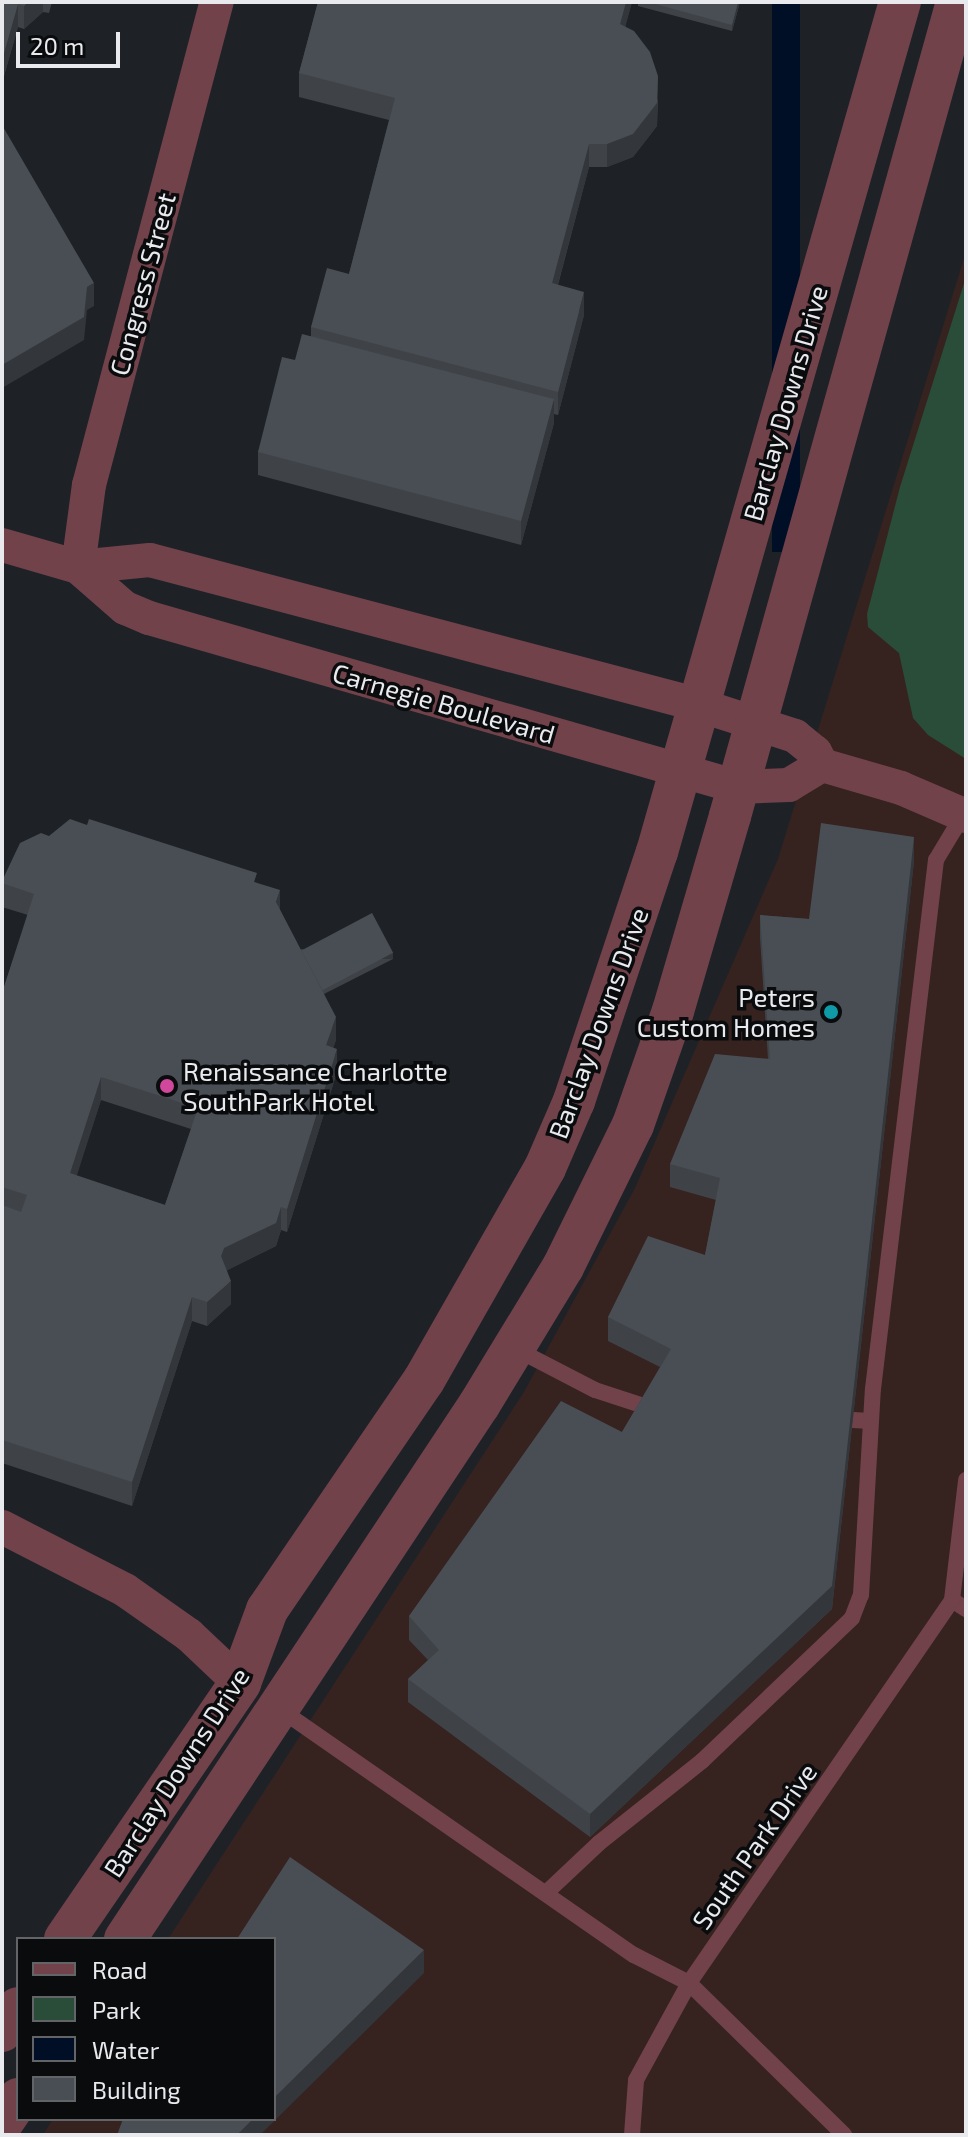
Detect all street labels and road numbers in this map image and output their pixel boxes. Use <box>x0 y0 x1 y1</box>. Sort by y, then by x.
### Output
street label: Congress Street <box>103 189 181 379</box>
street label: Barclay Downs Drive <box>736 281 834 525</box>
street label: Carnegie Boulevard <box>329 656 559 750</box>
street label: Barclay Downs Drive <box>542 903 654 1143</box>
street label: Barclay Downs Drive <box>96 1661 256 1883</box>
street label: South Park Drive <box>685 1757 823 1935</box>

